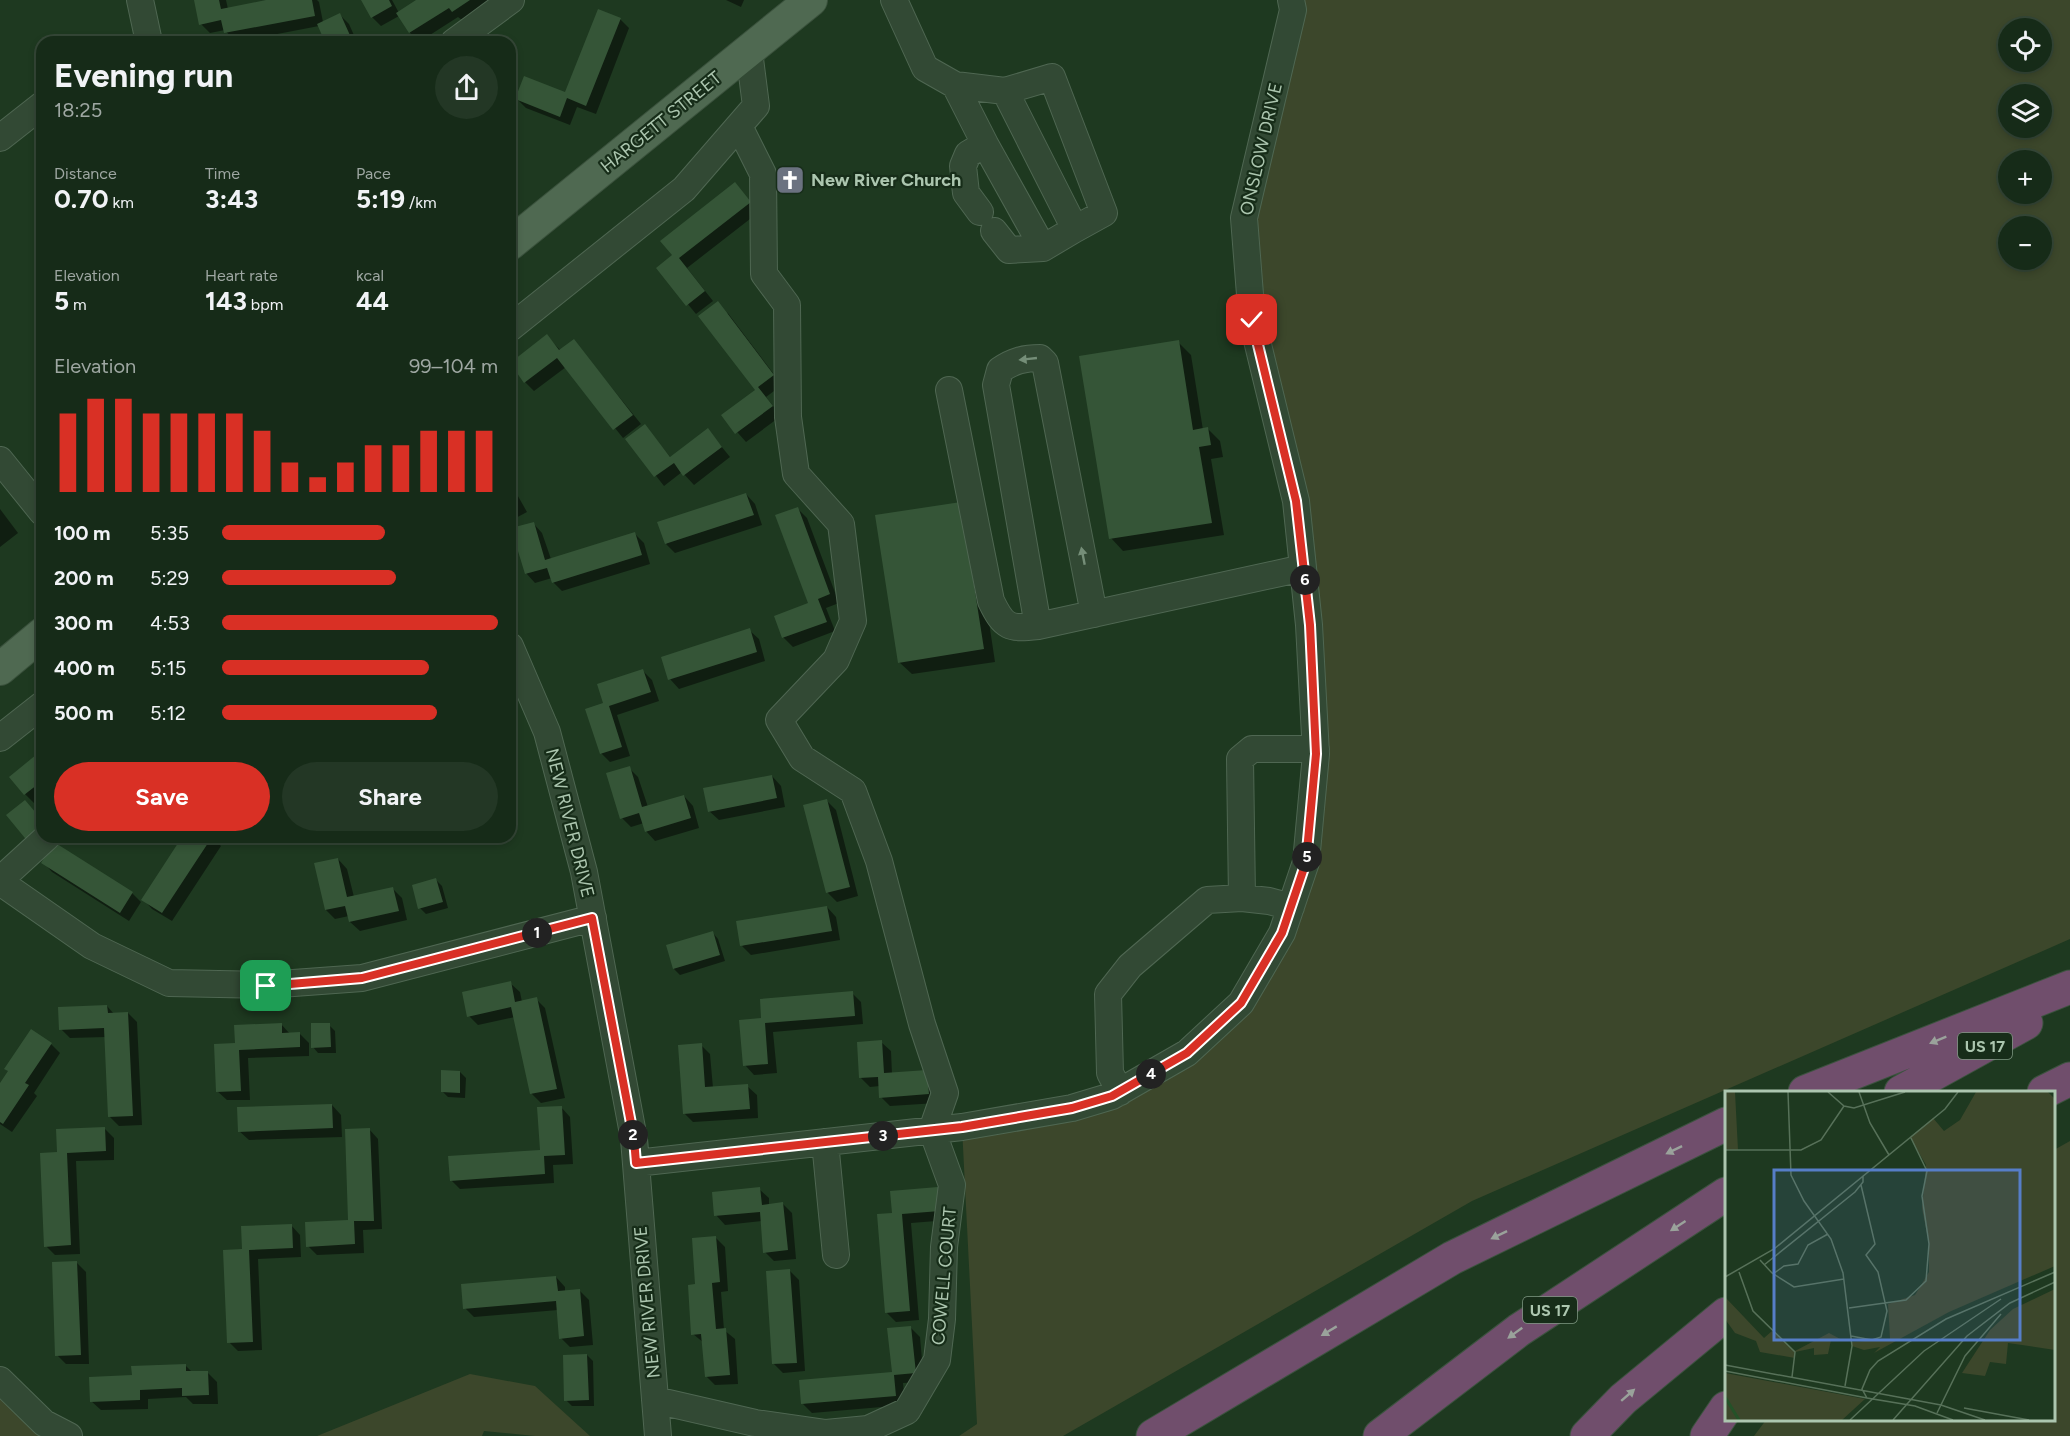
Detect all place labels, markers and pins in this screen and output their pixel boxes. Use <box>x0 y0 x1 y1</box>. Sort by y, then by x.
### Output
church icon: New River Church <box>774 164 806 196</box>
place label: New River Church <box>811 169 961 191</box>
pin <box>1226 294 1277 345</box>
pin: 6 <box>1290 565 1320 595</box>
pin: 5 <box>1292 842 1322 872</box>
pin: 1 <box>522 918 552 948</box>
pin <box>240 960 291 1011</box>
pin: 4 <box>1136 1059 1166 1089</box>
pin: 2 <box>618 1120 648 1150</box>
pin: 3 <box>868 1121 898 1151</box>

